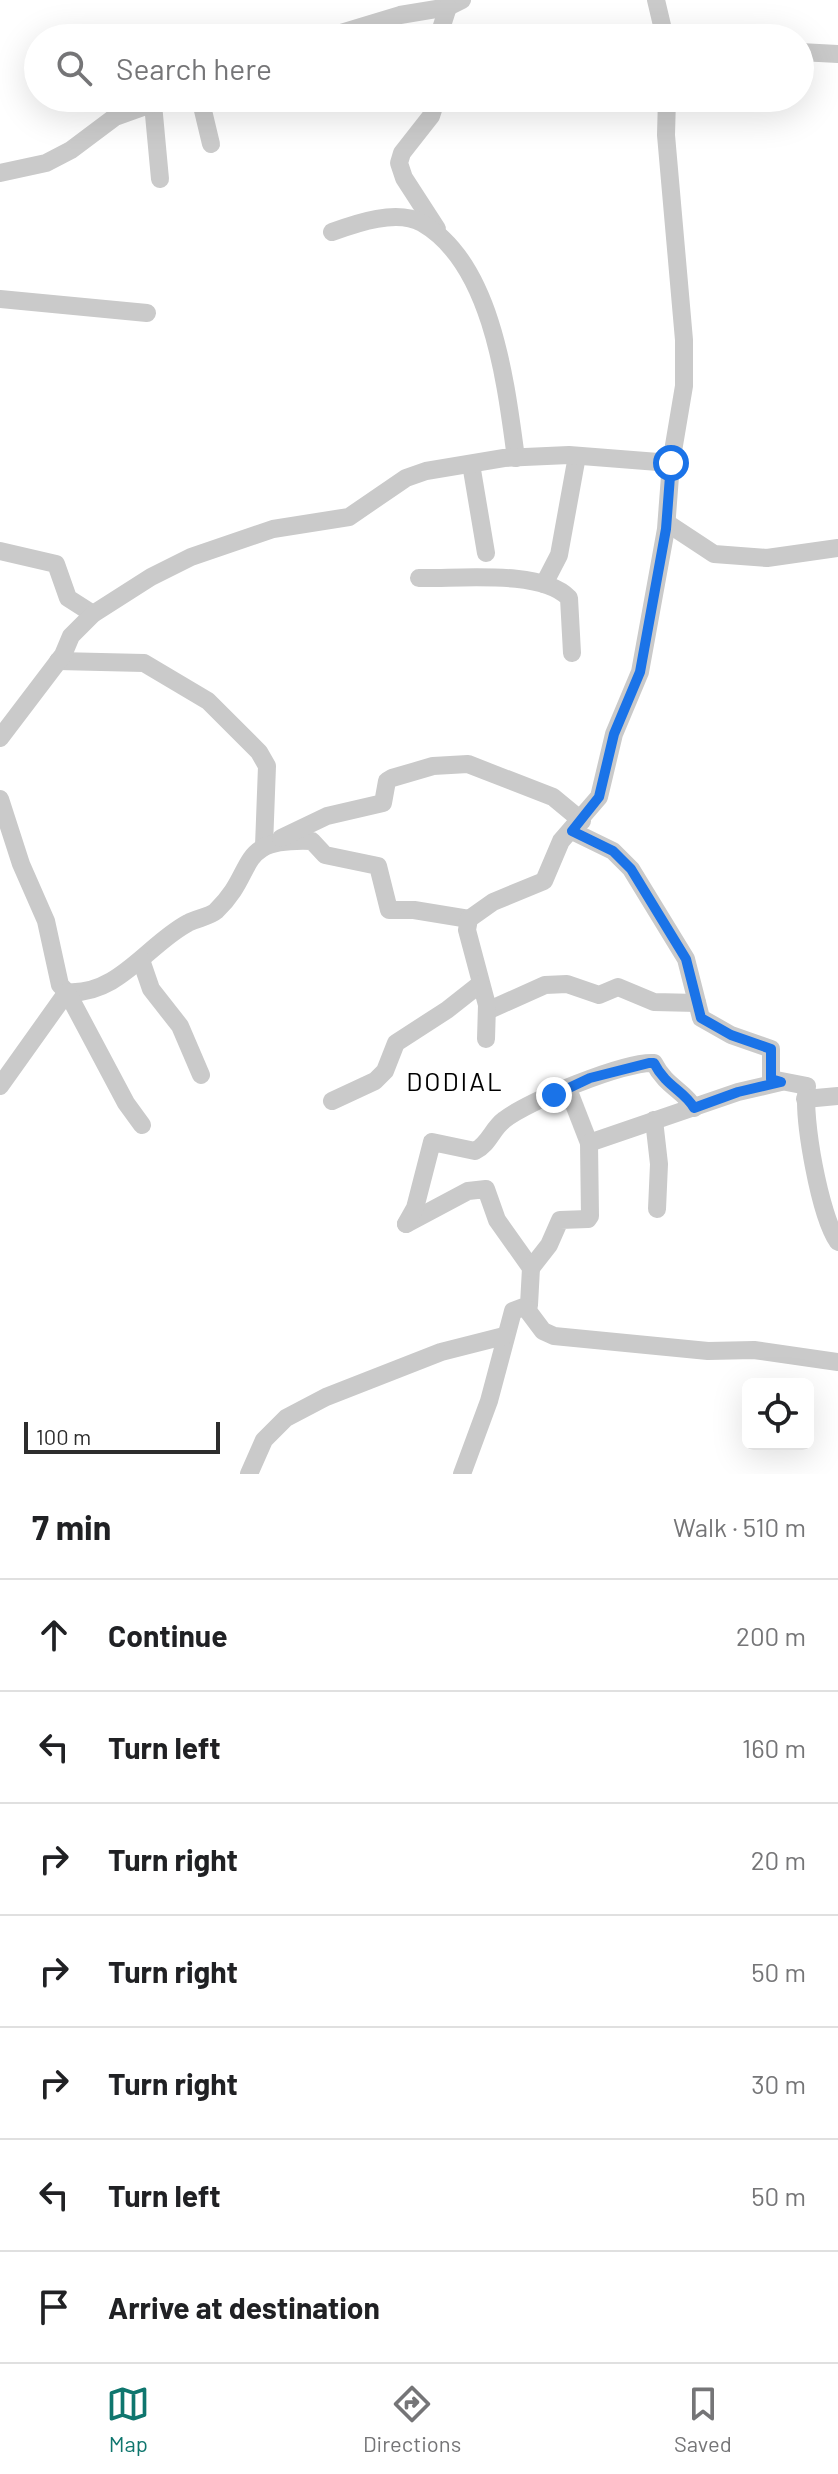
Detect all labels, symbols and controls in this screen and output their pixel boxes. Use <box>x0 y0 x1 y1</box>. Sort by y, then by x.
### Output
search box <box>24 24 814 112</box>
icon: search <box>52 46 96 90</box>
text: Search here <box>116 50 272 86</box>
route start <box>653 445 689 481</box>
district label: DODIAL <box>406 1065 504 1096</box>
route end <box>536 1077 572 1113</box>
map controls <box>742 1378 814 1450</box>
button: locate <box>742 1378 814 1450</box>
scale bar <box>24 1418 220 1454</box>
text: 100 m <box>36 1423 91 1449</box>
text: 7 min <box>32 1506 111 1547</box>
text: Walk · 510 m <box>673 1511 806 1542</box>
icon: ahead <box>32 1613 76 1657</box>
text: Continue <box>108 1617 228 1653</box>
text: 200 m <box>736 1620 806 1651</box>
icon: left <box>32 1725 76 1769</box>
text: Turn left <box>108 1729 221 1765</box>
text: 160 m <box>742 1732 806 1763</box>
icon: right <box>32 1837 76 1881</box>
text: Turn right <box>108 1841 238 1877</box>
text: 20 m <box>751 1844 806 1875</box>
icon: right <box>32 1949 76 1993</box>
text: Turn right <box>108 1953 238 1989</box>
text: 50 m <box>751 1956 806 1987</box>
icon: right <box>32 2061 76 2105</box>
text: Turn right <box>108 2065 238 2101</box>
text: 30 m <box>751 2068 806 2099</box>
icon: left <box>32 2173 76 2217</box>
text: Turn left <box>108 2177 221 2213</box>
text: 50 m <box>751 2180 806 2211</box>
icon: arrive <box>32 2285 76 2329</box>
text: Arrive at destination <box>108 2289 380 2325</box>
tab: Map <box>106 2382 150 2456</box>
tab: Directions <box>363 2382 461 2456</box>
tab: Saved <box>674 2382 732 2456</box>

